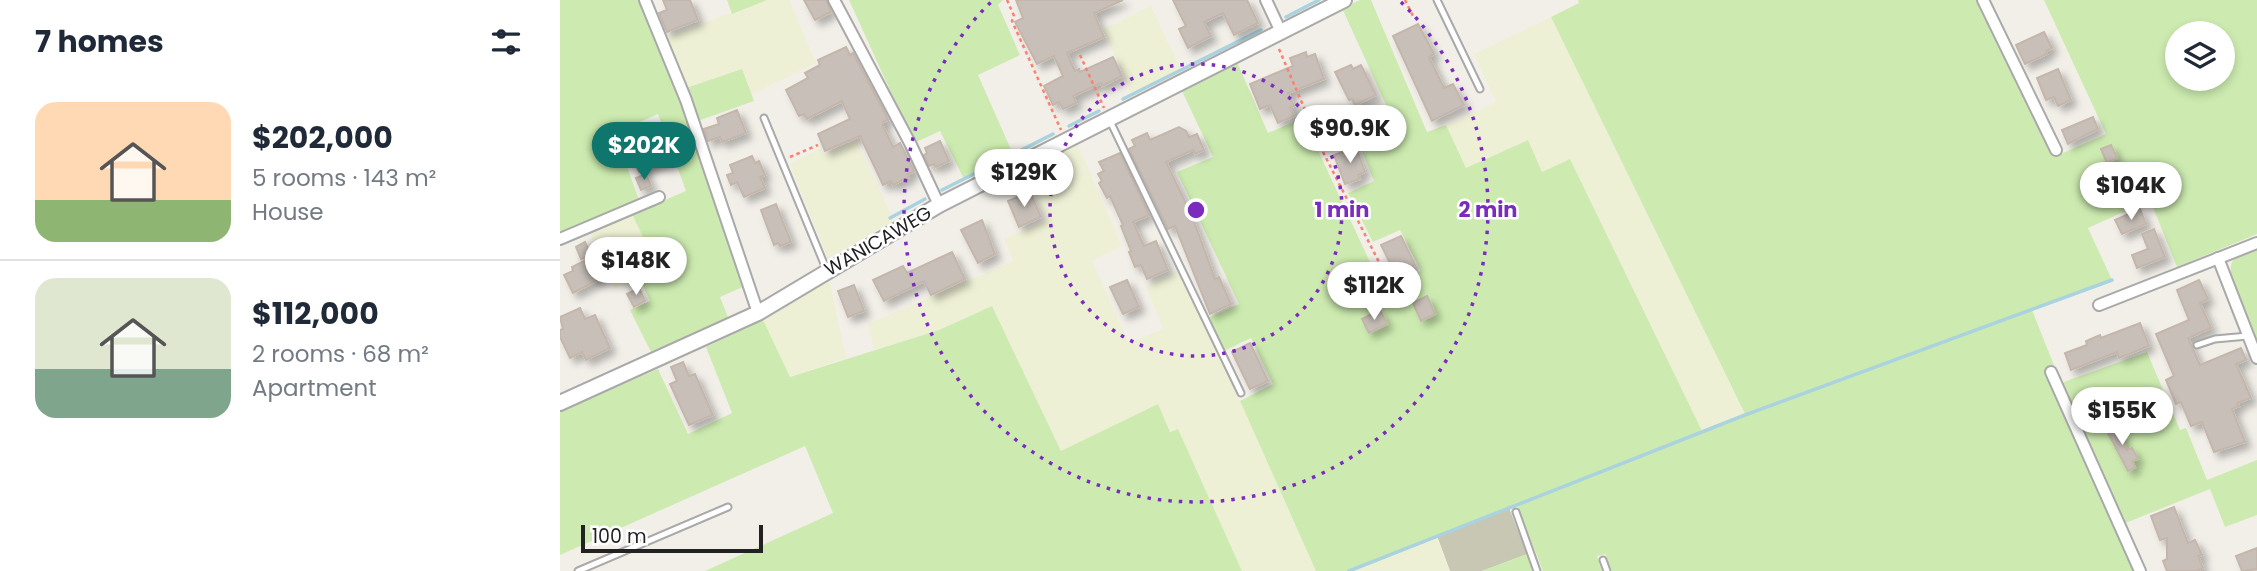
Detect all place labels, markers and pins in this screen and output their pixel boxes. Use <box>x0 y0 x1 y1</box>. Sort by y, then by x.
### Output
pin: $90.9K <box>1293 106 1407 165</box>
pin: $202K <box>595 122 693 182</box>
pin: $129K <box>975 150 1073 209</box>
pin: $104K <box>2082 162 2180 222</box>
centre of rings <box>1184 198 1208 222</box>
pin: $148K <box>587 238 685 297</box>
pin: $112K <box>1325 262 1423 322</box>
pin: $155K <box>2073 388 2171 447</box>

